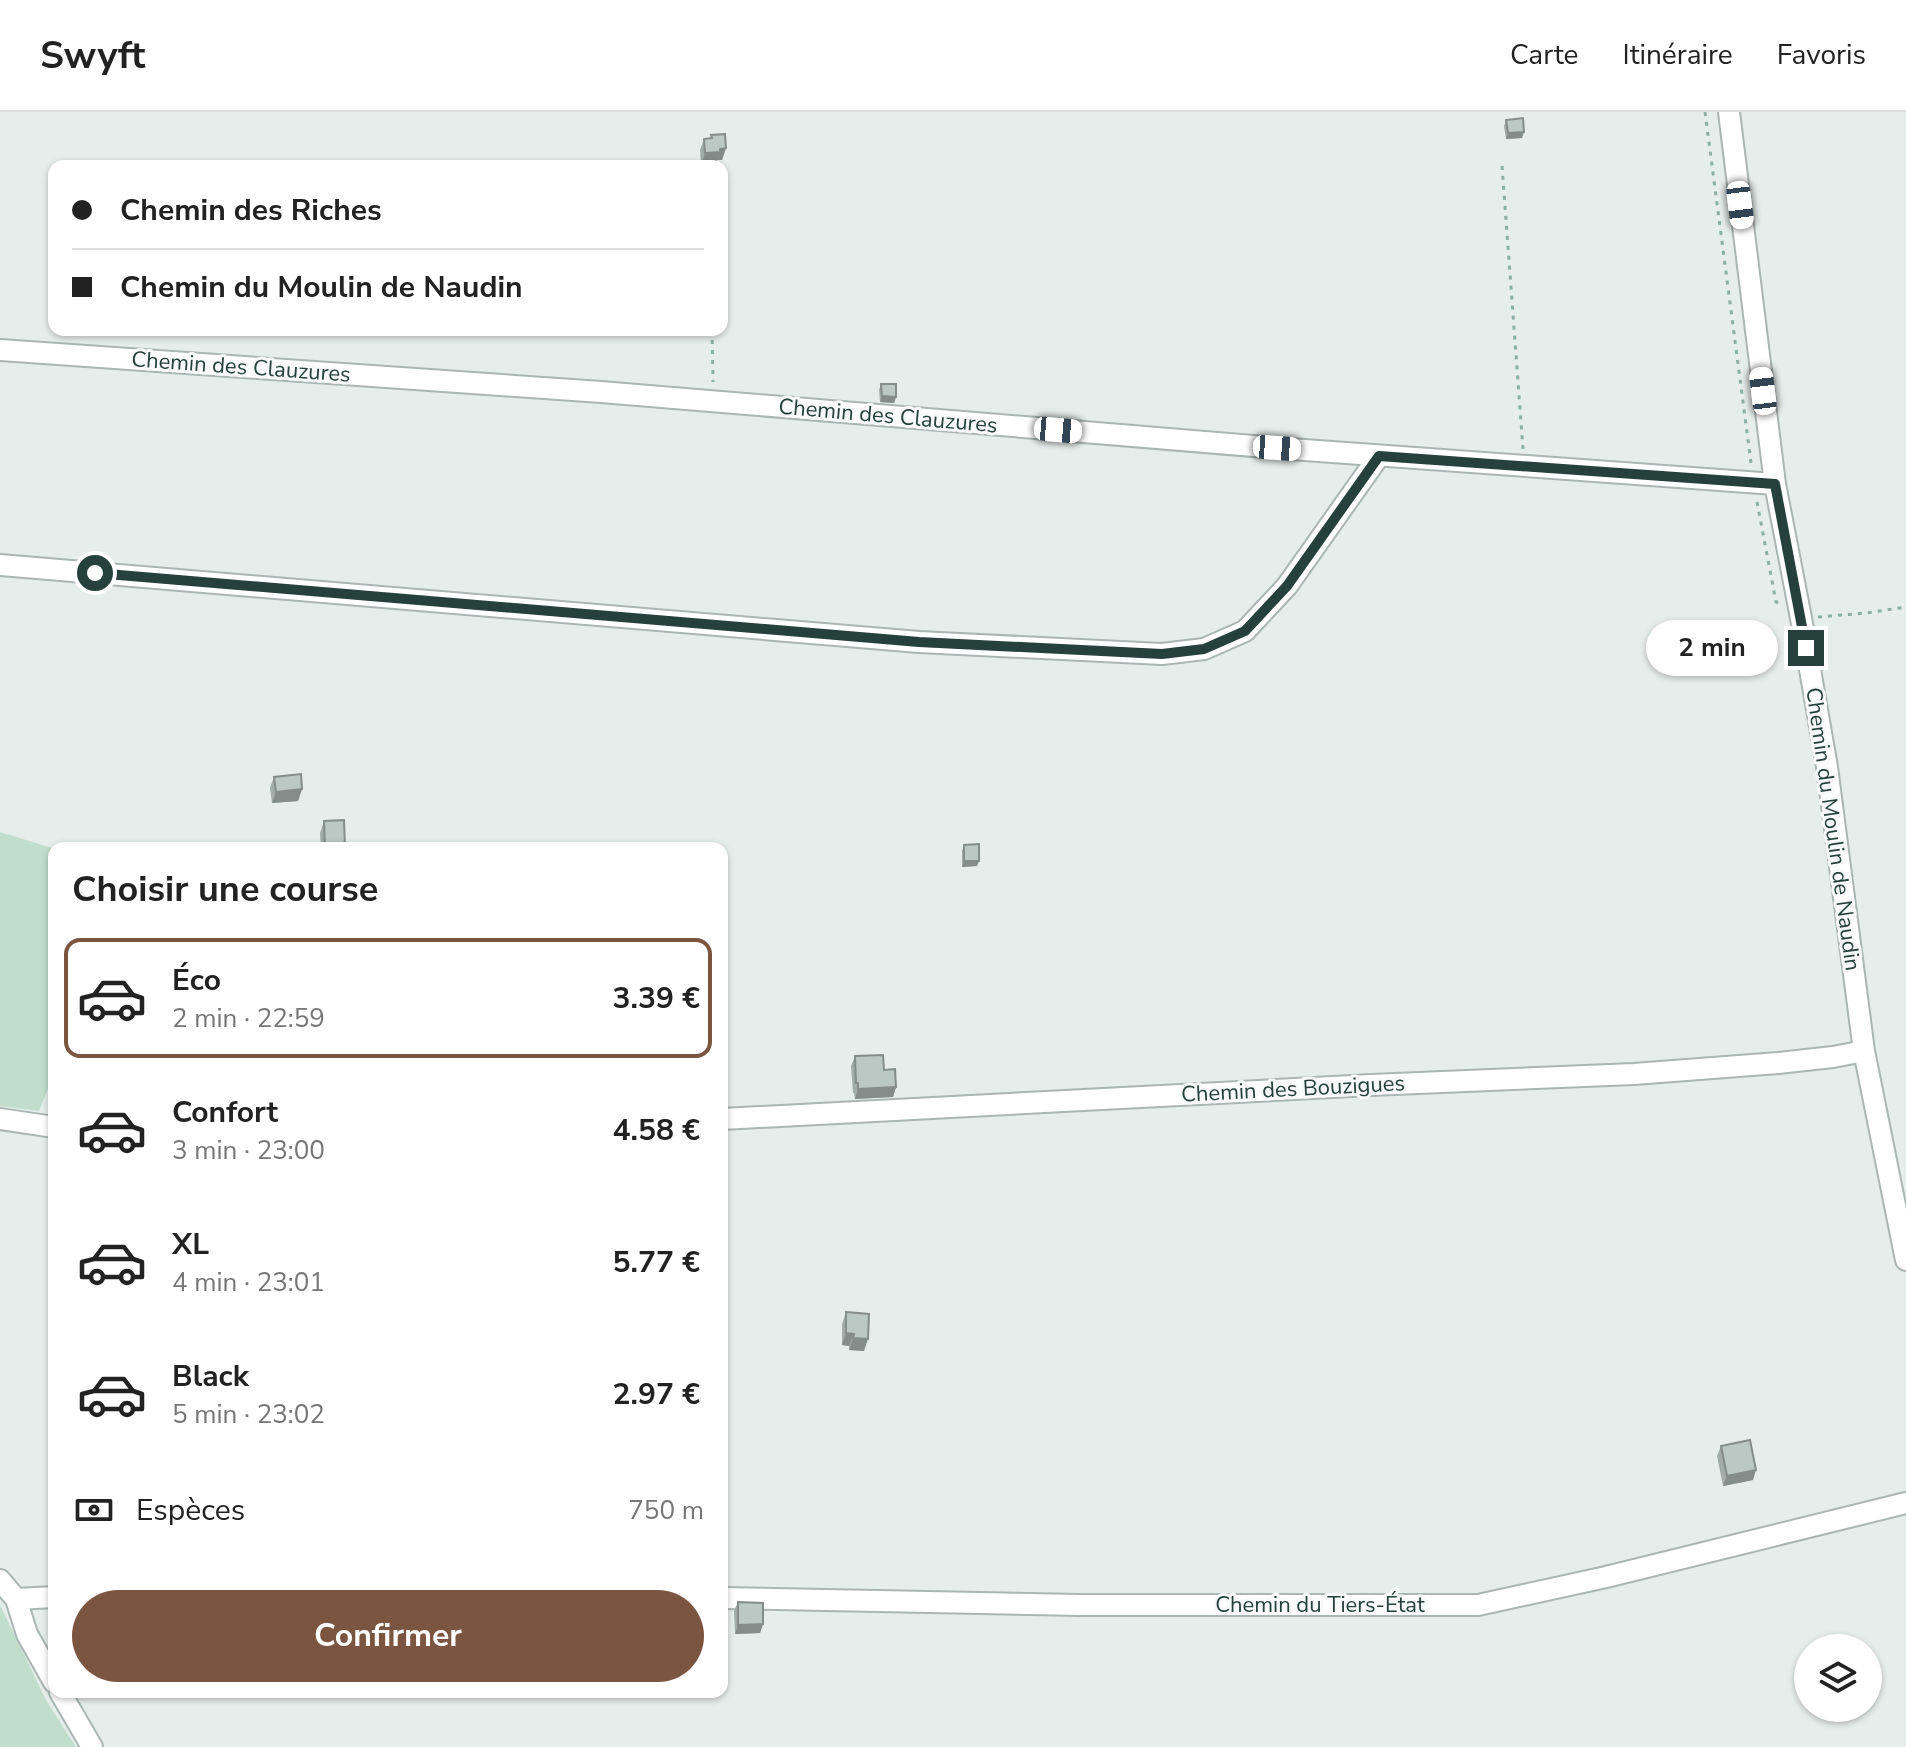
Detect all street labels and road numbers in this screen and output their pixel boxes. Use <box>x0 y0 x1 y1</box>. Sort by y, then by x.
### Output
street label: Chemin des Clauzures <box>130 344 352 390</box>
street label: Chemin des Clauzures <box>777 391 999 441</box>
street label: Chemin du Moulin de Naudin <box>1798 685 1868 973</box>
street label: Chemin des Bouzigues <box>1180 1068 1406 1110</box>
street label: Chemin du Tiers-État <box>1215 1590 1425 1620</box>

